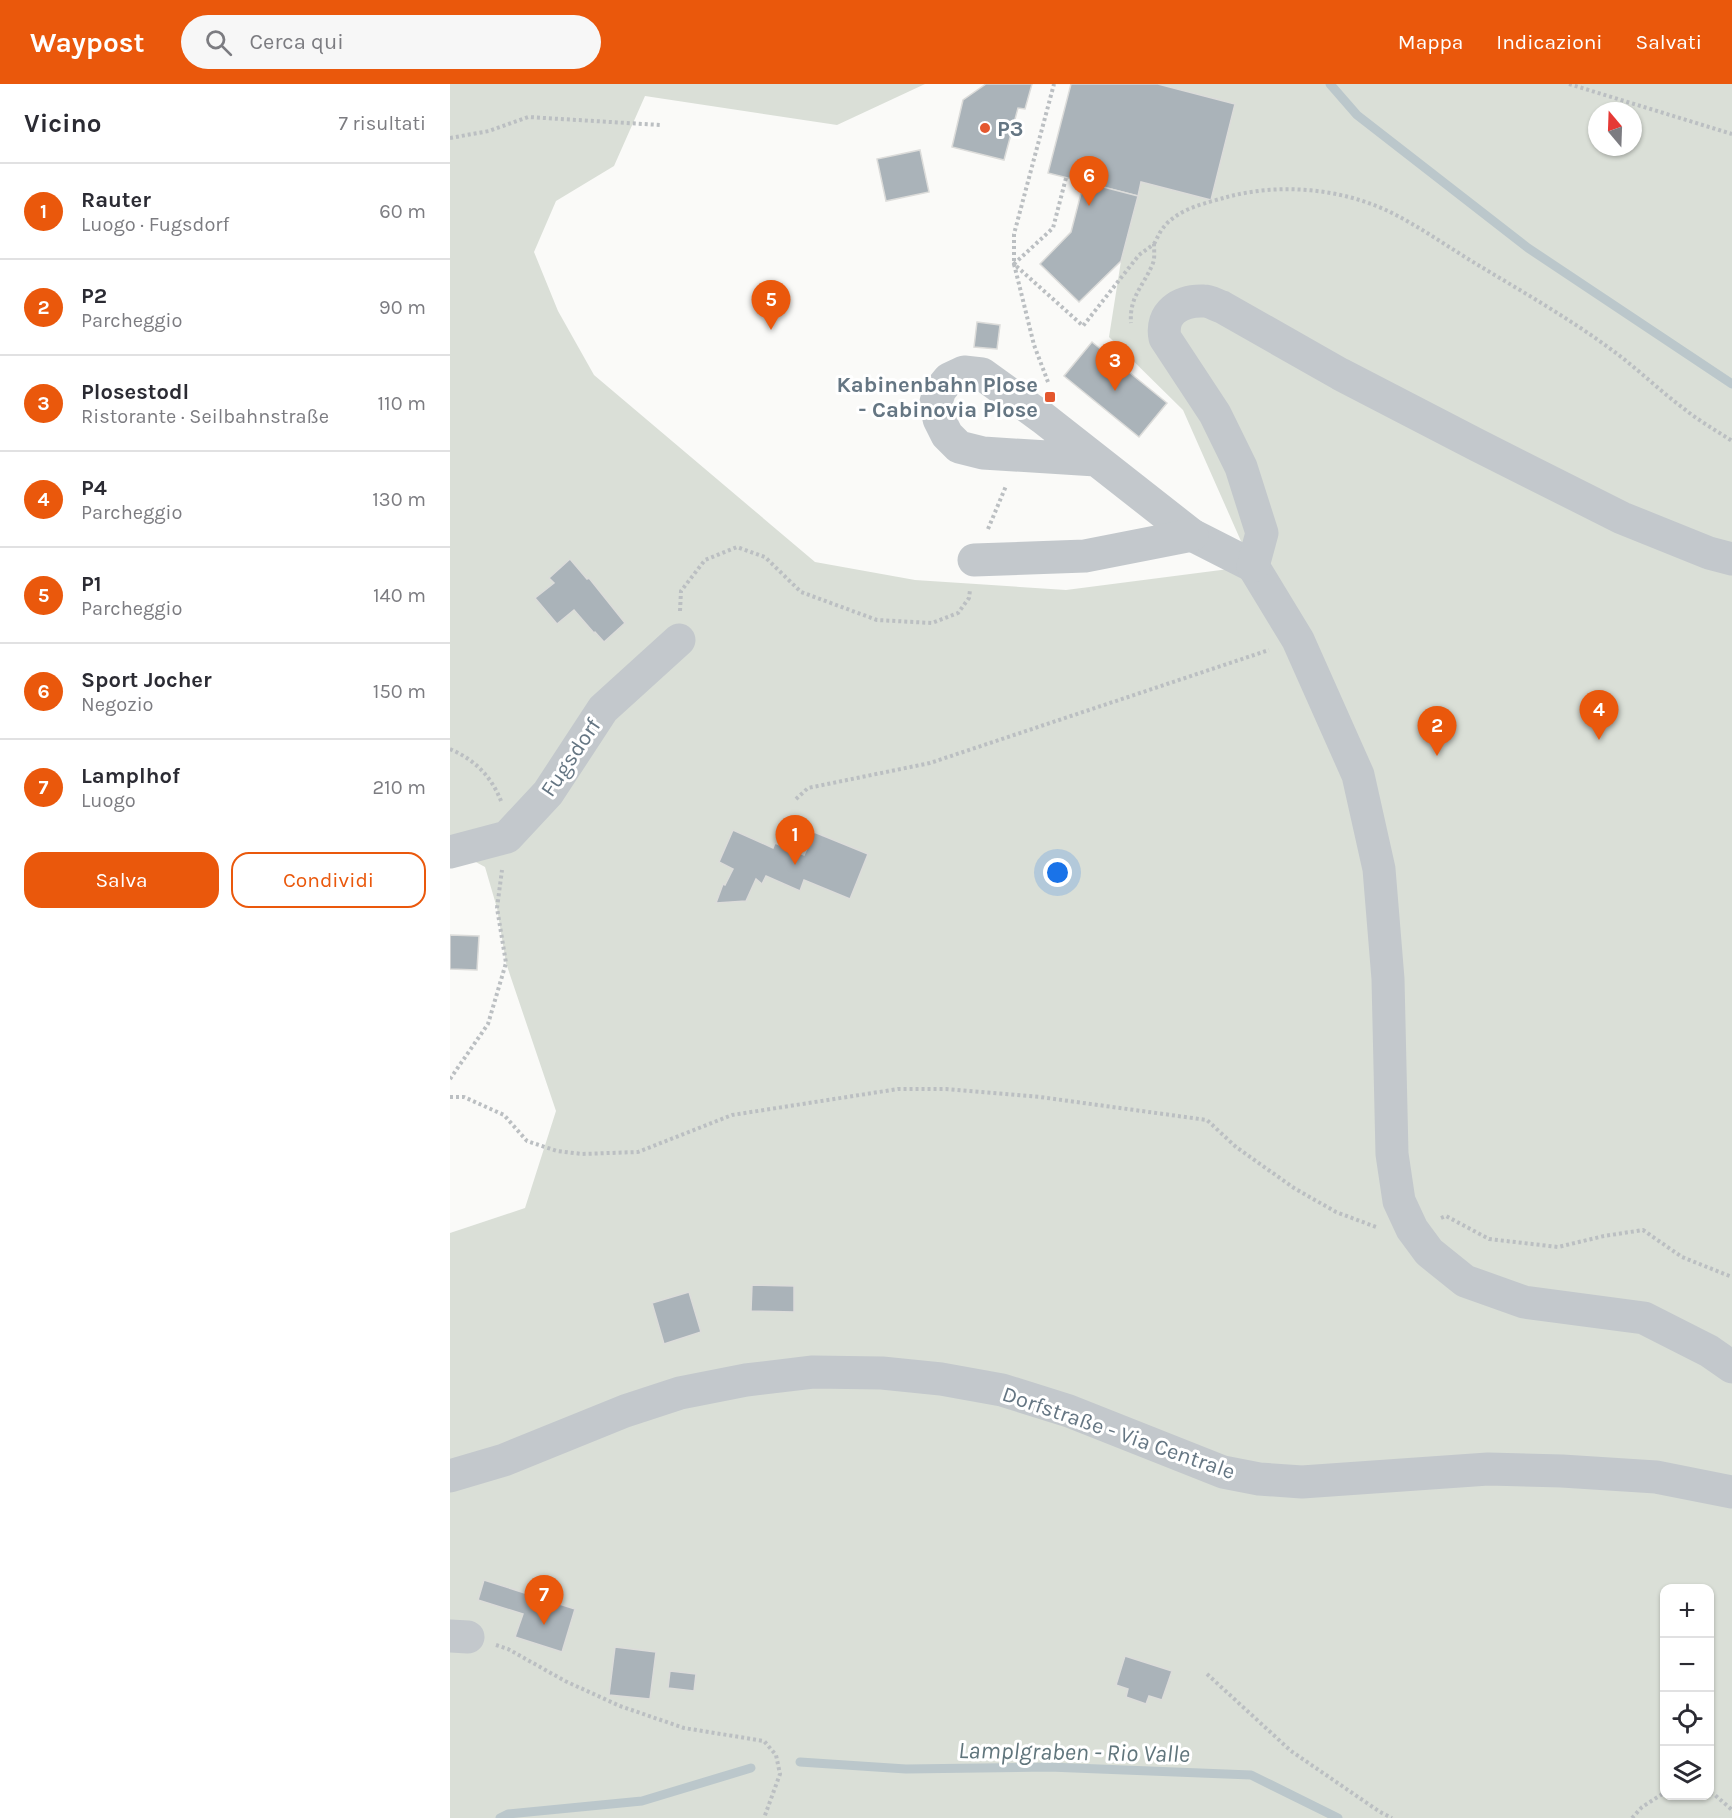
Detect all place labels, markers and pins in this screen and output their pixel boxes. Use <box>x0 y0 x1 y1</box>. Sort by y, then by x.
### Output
place label: P3 <box>997 116 1023 142</box>
marker: P3 <box>978 121 992 135</box>
pin: 6 <box>1070 156 1108 206</box>
pin: 5 <box>752 280 790 330</box>
pin: 3 <box>1096 342 1134 391</box>
place label: Kabinenbahn Plose - Cabinovia Plose <box>836 372 1038 423</box>
marker: Kabinenbahn Plose - Cabinovia Plose <box>1043 390 1057 404</box>
pin: 4 <box>1580 690 1618 740</box>
pin: 2 <box>1418 706 1456 756</box>
pin: 1 <box>776 816 814 865</box>
pin: 7 <box>524 1576 563 1625</box>

